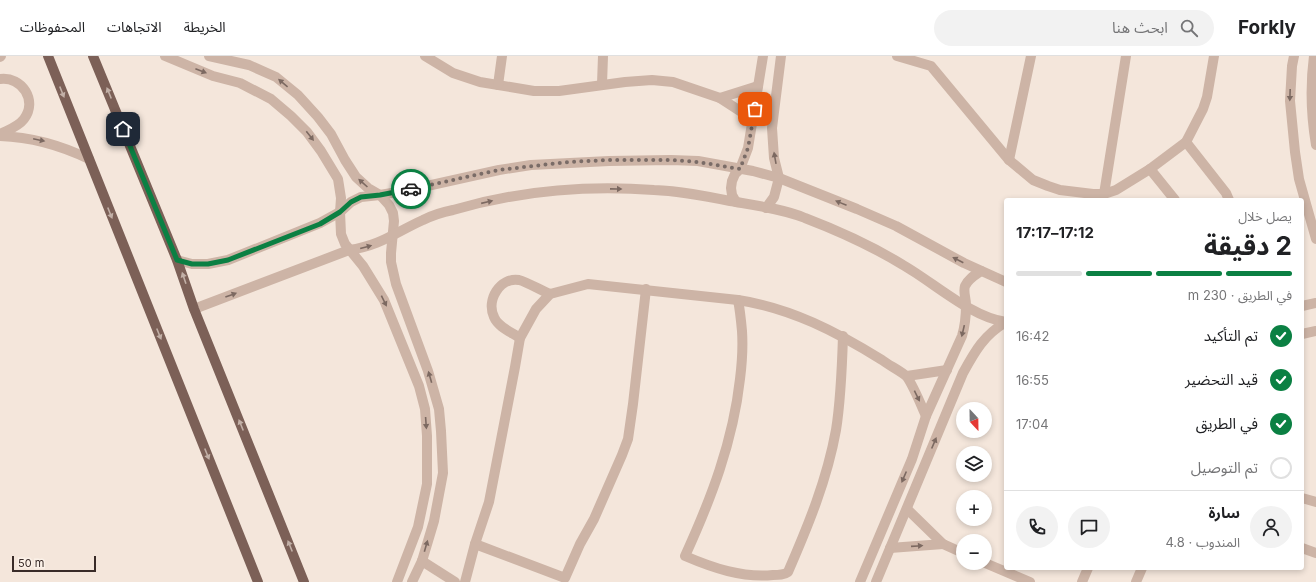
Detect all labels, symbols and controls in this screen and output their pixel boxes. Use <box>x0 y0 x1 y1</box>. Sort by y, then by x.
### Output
search box <box>934 10 1214 46</box>
text: Forkly <box>1238 16 1296 39</box>
icon: search <box>1178 17 1200 39</box>
text: المحفوظات <box>20 18 85 35</box>
text: الاتجاهات <box>107 18 162 35</box>
text: الخريطة <box>184 18 226 35</box>
text: ابحث هنا <box>1112 18 1168 37</box>
one-way arrow <box>195 69 207 75</box>
one-way arrow <box>277 78 288 87</box>
one-way arrow <box>105 86 111 98</box>
one-way arrow <box>60 87 66 99</box>
one-way arrow <box>1287 89 1294 101</box>
pin <box>738 92 772 126</box>
icon: bag <box>744 98 766 120</box>
pin <box>106 112 140 146</box>
icon: home <box>112 118 134 140</box>
one-way arrow <box>306 130 314 141</box>
one-way arrow <box>33 138 45 144</box>
one-way arrow <box>772 152 778 165</box>
courier <box>391 169 431 209</box>
one-way arrow <box>358 178 368 188</box>
icon: car <box>400 178 422 200</box>
one-way arrow <box>610 185 622 192</box>
one-way arrow <box>481 198 493 204</box>
one-way arrow <box>835 199 847 205</box>
one-way arrow <box>108 207 114 219</box>
text: يصل خلال <box>1238 208 1292 224</box>
text: 17:12–17:17 <box>1016 223 1094 242</box>
text: 2 دقيقة <box>1204 230 1292 261</box>
one-way arrow <box>360 244 372 250</box>
one-way arrow <box>952 256 964 263</box>
one-way arrow <box>180 272 186 284</box>
text: في الطريق · 230 m <box>1188 287 1292 303</box>
one-way arrow <box>225 292 237 298</box>
one-way arrow <box>380 295 387 306</box>
one-way arrow <box>960 324 966 337</box>
icon: check <box>1270 325 1292 347</box>
text: تم التأكيد <box>1204 326 1258 345</box>
one-way arrow <box>156 328 162 340</box>
text: 16:42 <box>1016 328 1049 344</box>
icon: check <box>1270 369 1292 391</box>
text: قيد التحضير <box>1185 370 1258 389</box>
one-way arrow <box>427 371 433 383</box>
text: 16:55 <box>1016 372 1049 388</box>
one-way arrow <box>914 390 920 402</box>
north arrow <box>956 402 992 438</box>
map controls <box>956 402 992 570</box>
icon: check <box>1270 413 1292 435</box>
text: في الطريق <box>1196 414 1258 433</box>
text: 17:04 <box>1016 416 1049 432</box>
one-way arrow <box>422 417 429 429</box>
one-way arrow <box>238 419 244 431</box>
one-way arrow <box>931 436 937 448</box>
button: layers <box>956 446 992 482</box>
one-way arrow <box>204 449 210 461</box>
text: تم التوصيل <box>1191 458 1258 477</box>
one-way arrow <box>901 471 907 482</box>
button: + <box>956 490 992 526</box>
text: سارة <box>1208 503 1240 522</box>
button: phone <box>1016 506 1058 548</box>
button: chat <box>1068 506 1110 548</box>
button: person <box>1250 506 1292 548</box>
button: − <box>956 534 992 570</box>
text: المندوب · 4.8 <box>1165 534 1240 550</box>
one-way arrow <box>286 539 292 551</box>
one-way arrow <box>423 540 429 552</box>
one-way arrow <box>911 543 923 550</box>
scale bar <box>12 554 96 573</box>
text: 50 m <box>18 556 44 570</box>

